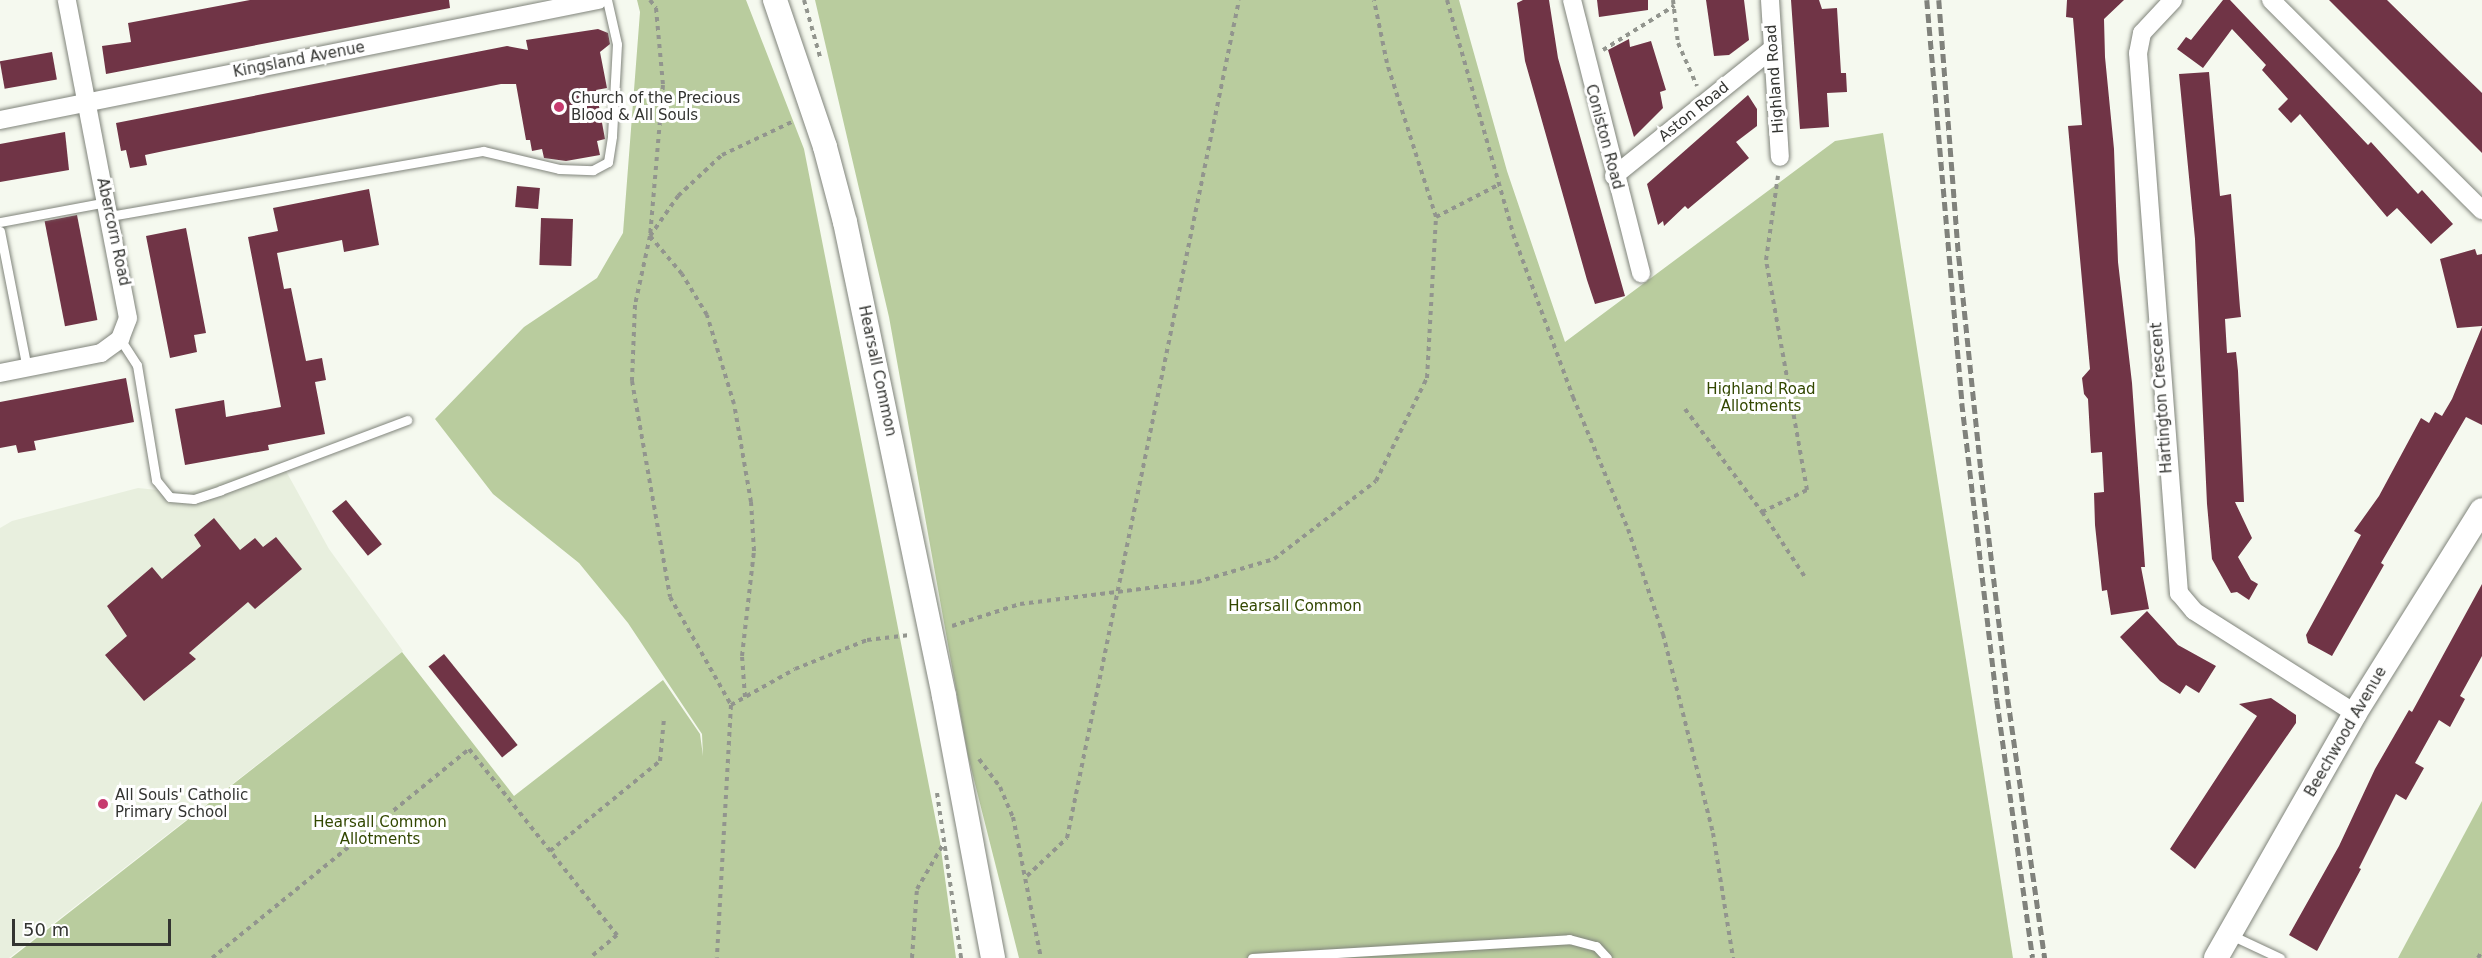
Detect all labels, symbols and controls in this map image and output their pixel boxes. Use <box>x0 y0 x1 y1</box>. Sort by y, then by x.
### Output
street label: Highland Road <box>1762 24 1788 134</box>
street label: Kingsland Avenue <box>232 38 366 82</box>
street label: Aston Road <box>1655 78 1733 146</box>
street label: Coniston Road <box>1581 82 1627 192</box>
place label: Church of the Precious Blood & All Souls <box>571 89 740 124</box>
marker: Church of the Precious Blood & All Souls <box>552 100 566 114</box>
street label: Abercorn Road <box>93 176 133 288</box>
street label: Hearsall Common <box>854 304 900 438</box>
street label: Hartington Crescent <box>2148 322 2176 474</box>
park label: Highland Road Allotments <box>1706 380 1816 415</box>
park label: Hearsall Common <box>1228 598 1362 616</box>
street label: Beechwood Avenue <box>2301 664 2391 800</box>
place label: All Souls' Catholic Primary School <box>115 786 248 821</box>
marker: All Souls' Catholic Primary School <box>96 797 110 811</box>
park label: Hearsall Common Allotments <box>313 813 447 848</box>
scale bar <box>15 907 174 945</box>
text: 50 m <box>23 919 69 940</box>

